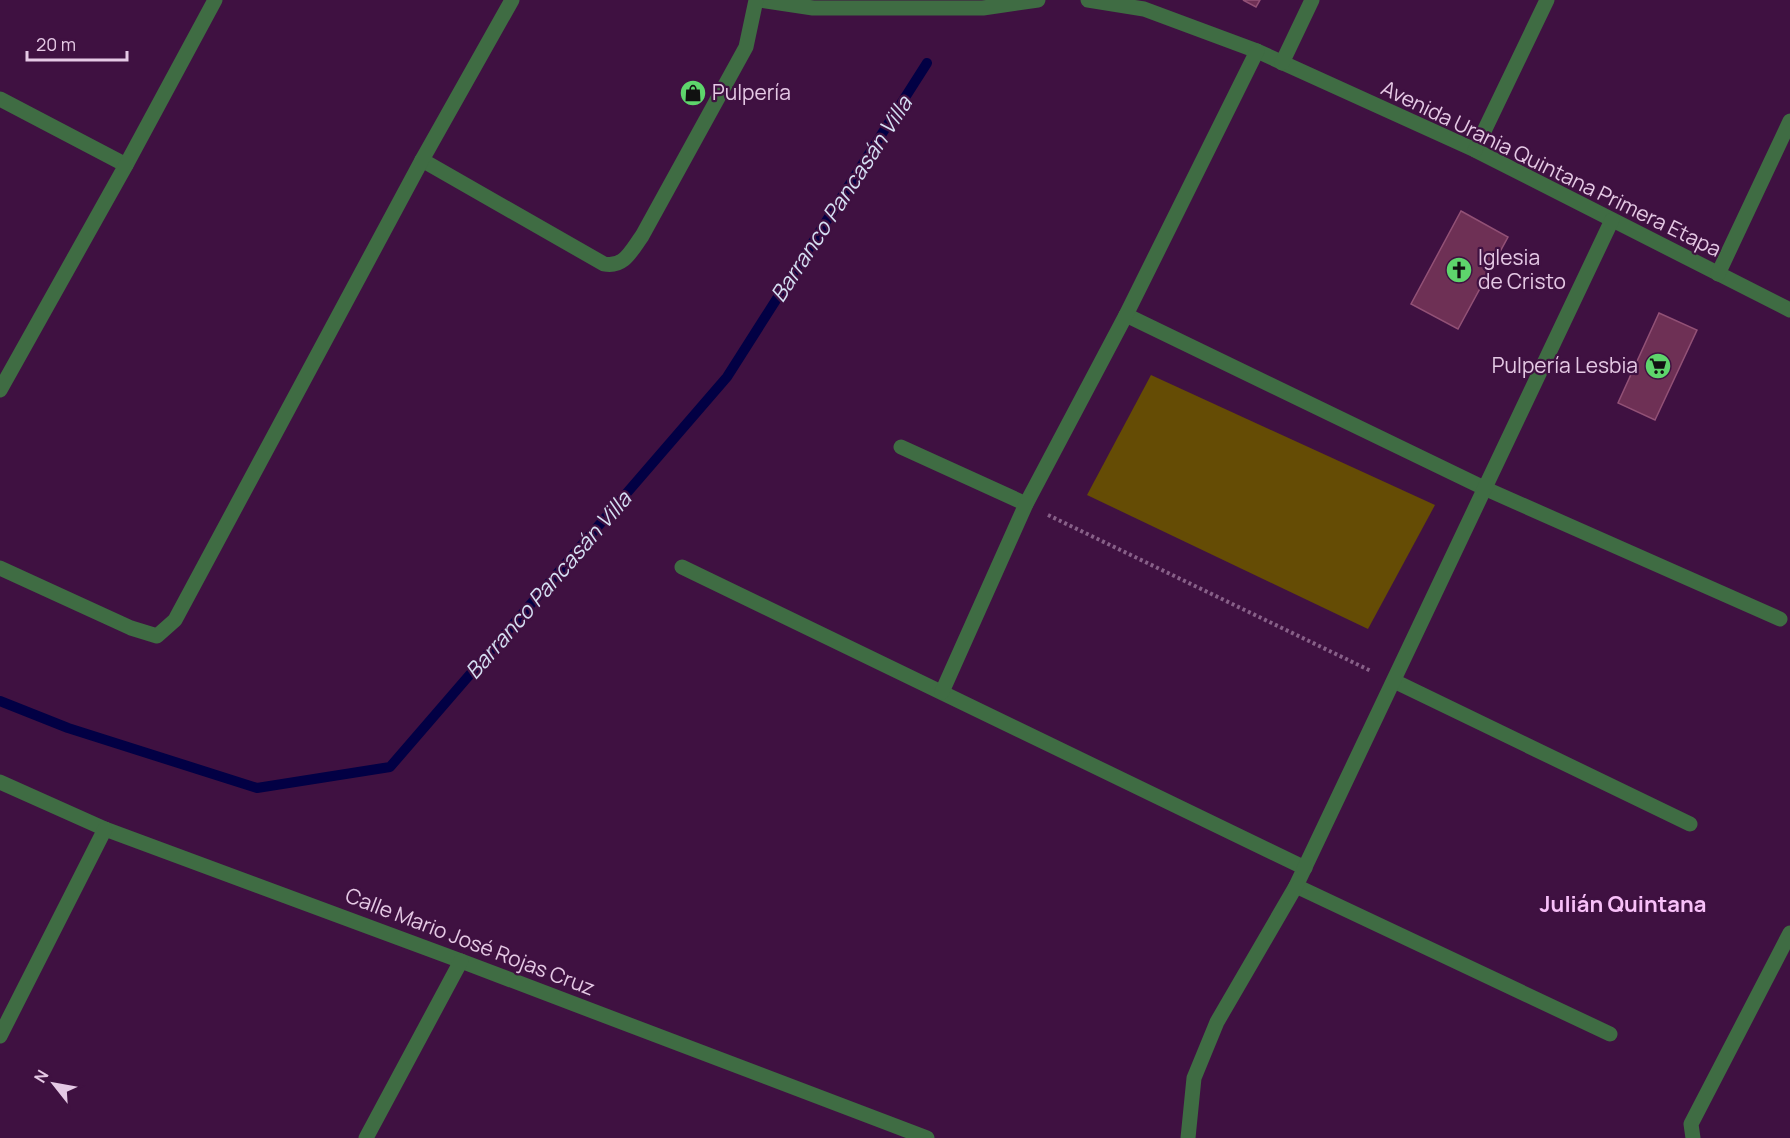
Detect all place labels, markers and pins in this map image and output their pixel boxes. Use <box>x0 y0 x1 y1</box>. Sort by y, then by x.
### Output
shop icon: Pulpería <box>678 78 708 108</box>
place label: Pulpería <box>712 78 791 106</box>
place label: Iglesia de Cristo <box>1478 243 1566 295</box>
church icon: Iglesia de Cristo <box>1444 255 1474 285</box>
place label: Pulpería Lesbia <box>1492 351 1638 379</box>
supermarket icon: Pulpería Lesbia <box>1643 351 1673 381</box>

